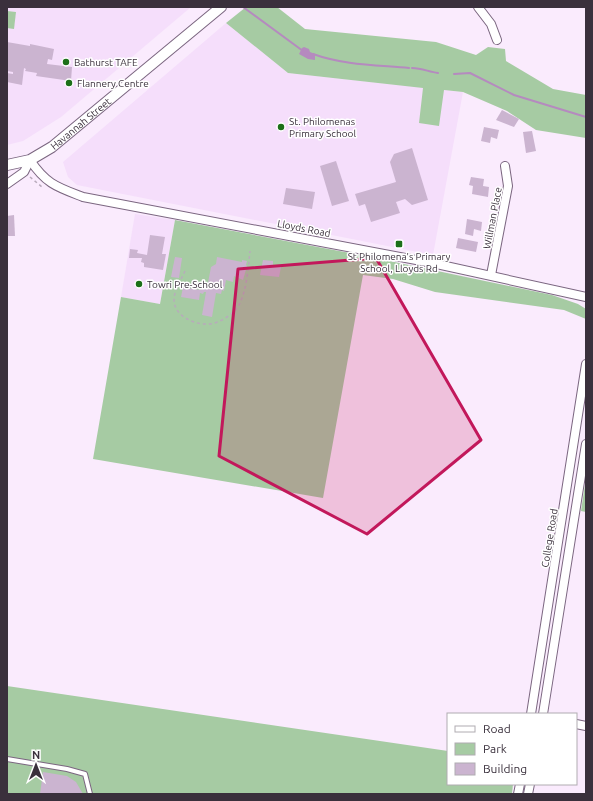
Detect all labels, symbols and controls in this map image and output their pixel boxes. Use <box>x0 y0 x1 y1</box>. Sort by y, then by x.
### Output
marker: Bathurst TAFE <box>61 57 71 67</box>
place label: Bathurst TAFE <box>74 57 138 68</box>
marker: Flannery Centre <box>64 78 74 88</box>
place label: Flannery Centre <box>77 78 149 89</box>
street label: Havannah Street <box>48 96 113 152</box>
place label: St. Philomenas Primary School <box>289 116 356 139</box>
marker: St. Philomenas Primary School <box>276 122 286 132</box>
street label: Willman Place <box>481 186 504 250</box>
street label: Lloyds Road <box>276 218 332 239</box>
marker: St Philomena's Primary School, Lloyds Rd <box>394 239 404 249</box>
place label: St Philomena's Primary School, Lloyds Rd <box>348 251 451 274</box>
marker: Towri Pre-School <box>134 279 144 289</box>
place label: Towri Pre-School <box>147 279 223 290</box>
street label: College Road <box>539 508 560 568</box>
legend <box>447 713 577 785</box>
text: Road <box>483 722 511 735</box>
text: Park <box>483 742 507 755</box>
north arrow <box>16 745 56 785</box>
text: N <box>32 749 40 761</box>
text: Building <box>483 762 527 775</box>

